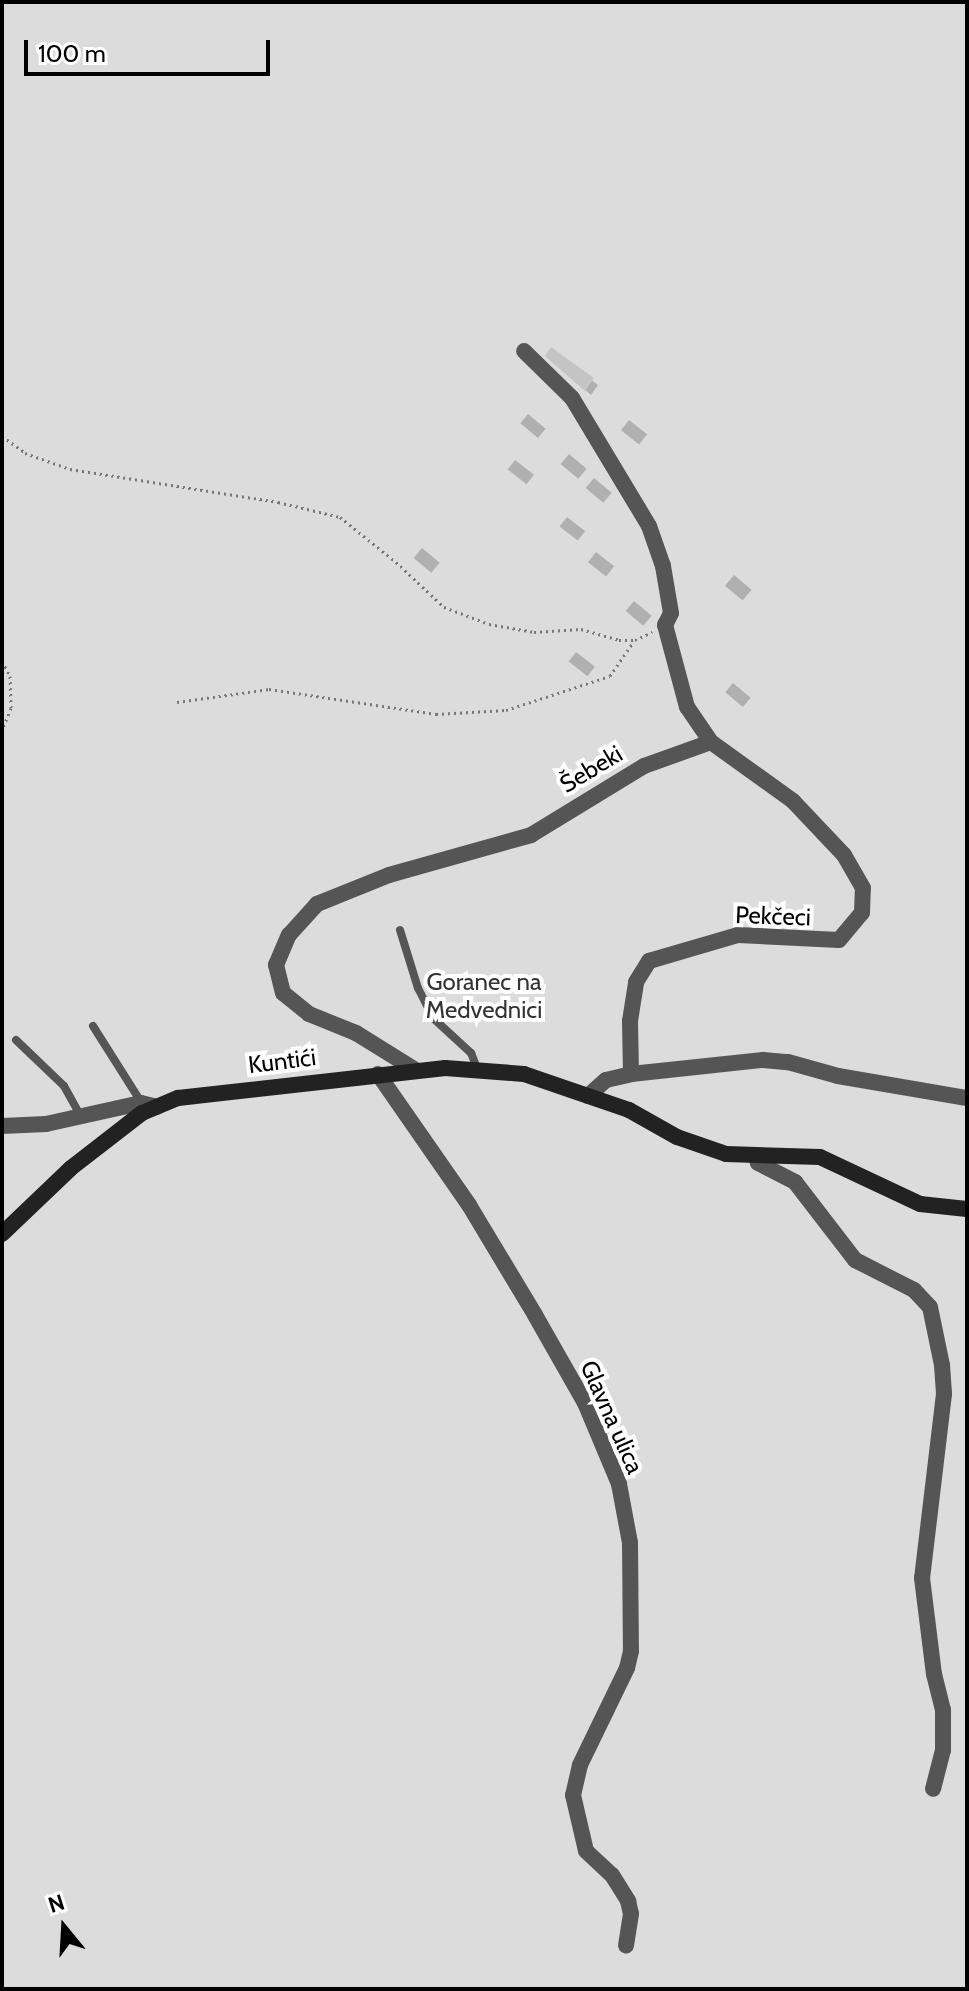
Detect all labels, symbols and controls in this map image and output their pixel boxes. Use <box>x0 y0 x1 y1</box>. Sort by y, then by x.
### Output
scale bar <box>28 24 274 74</box>
text: 100 m <box>38 39 106 68</box>
street label: Šebeki <box>555 739 627 799</box>
street label: Pekčeci <box>735 900 811 932</box>
park label: Goranec na Medvednici <box>426 968 542 1024</box>
street label: Kuntići <box>247 1043 317 1079</box>
street label: Glavna ulica <box>574 1356 650 1478</box>
north arrow <box>24 1887 104 1967</box>
text: N <box>45 1888 68 1919</box>

